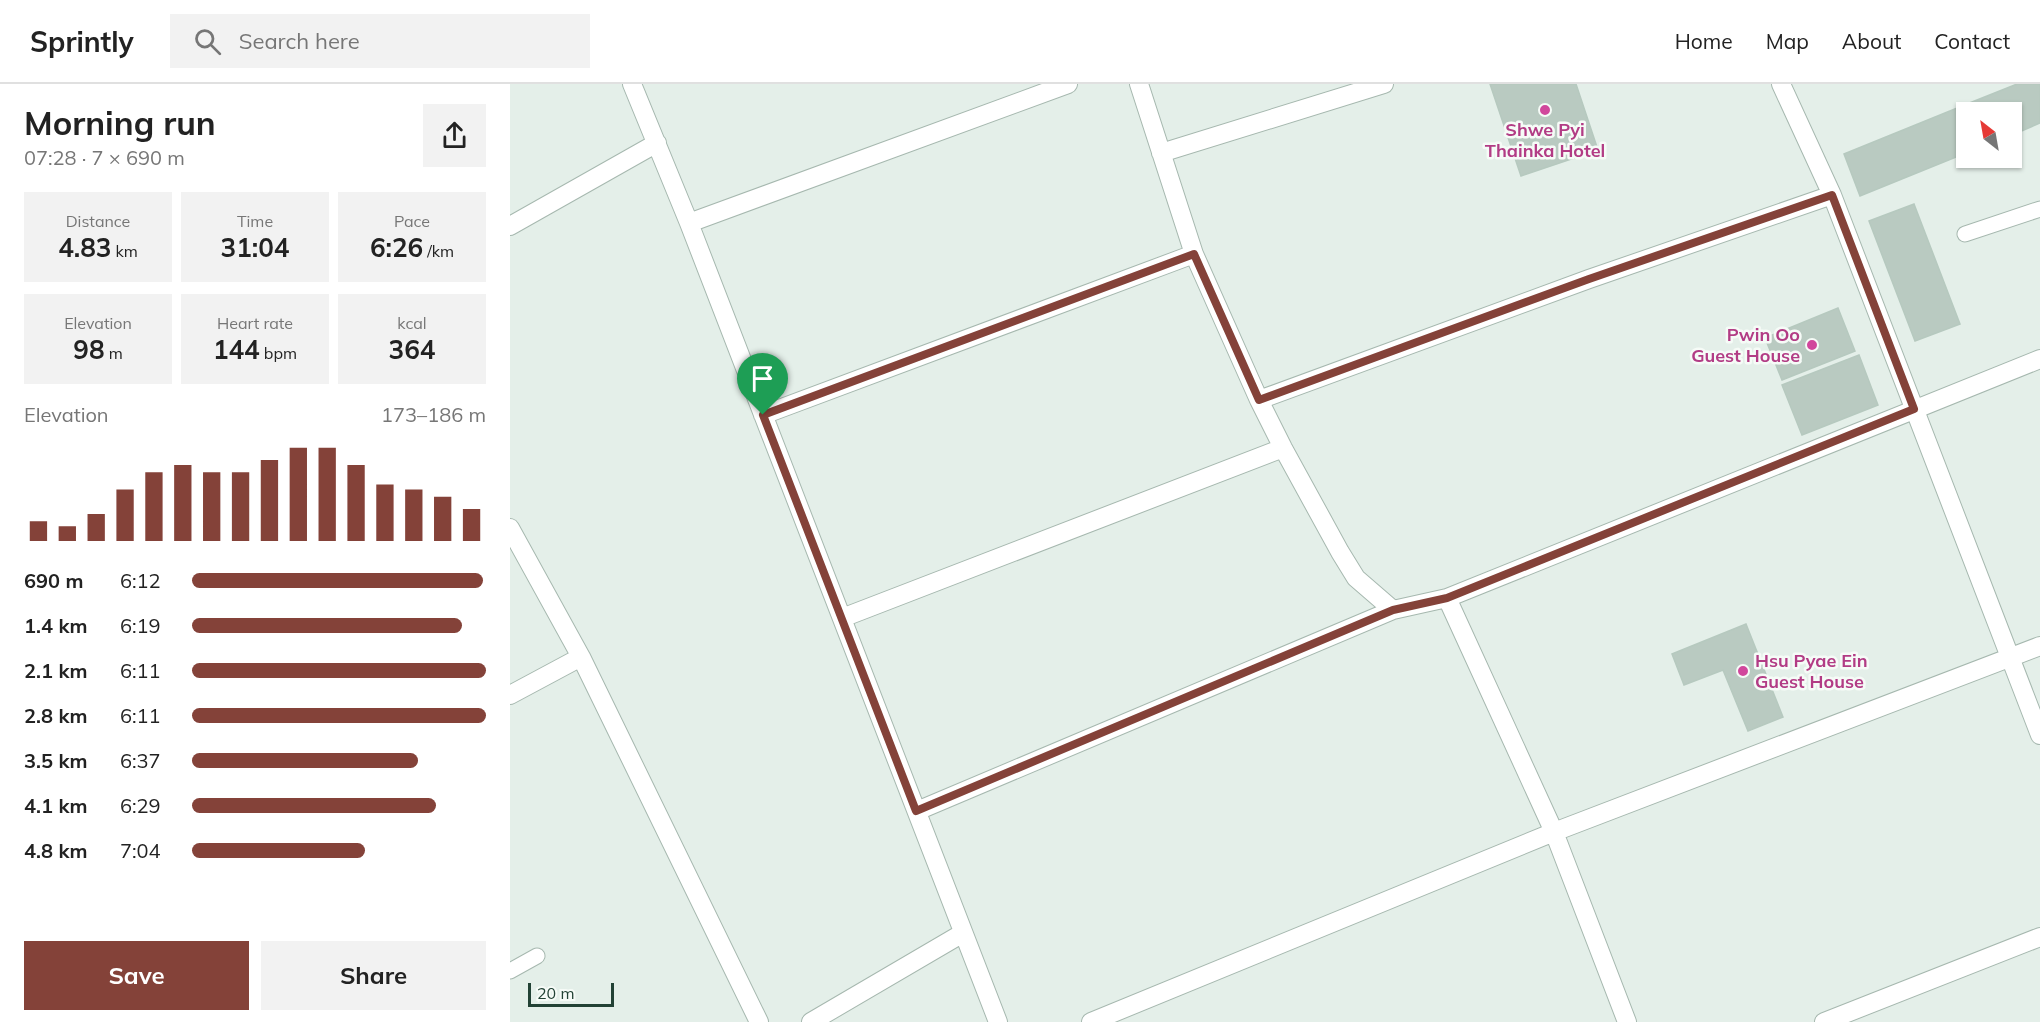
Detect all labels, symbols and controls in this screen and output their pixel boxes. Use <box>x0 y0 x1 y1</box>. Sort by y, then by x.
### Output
search box <box>170 14 590 68</box>
text: Sprintly <box>30 24 134 59</box>
icon: search <box>191 25 224 58</box>
text: Search here <box>239 27 360 55</box>
text: Home <box>1675 28 1733 54</box>
text: Map <box>1766 28 1809 54</box>
text: About <box>1842 28 1901 54</box>
text: Contact <box>1934 28 2010 54</box>
text: Morning run <box>24 102 216 143</box>
north arrow <box>1956 102 2022 168</box>
map controls <box>1956 102 2022 168</box>
marker: Shwe Pyi Thainka Hotel <box>1538 103 1552 117</box>
button: share <box>423 104 486 167</box>
place label: Shwe Pyi Thainka Hotel <box>1485 118 1605 162</box>
text: 07:28 · 7 × 690 m <box>24 145 185 170</box>
text: Distance <box>66 211 130 231</box>
text: Time <box>237 211 273 231</box>
text: Pace <box>394 211 430 231</box>
text: 4.83 <box>58 231 111 264</box>
text: 31:04 <box>221 231 289 264</box>
text: 6:26 <box>370 231 423 264</box>
text: km <box>111 241 138 261</box>
text: /km <box>423 241 454 261</box>
text: Elevation <box>64 313 132 333</box>
text: Heart rate <box>217 313 293 333</box>
text: kcal <box>397 313 427 333</box>
place label: Pwin Oo Guest House <box>1691 323 1800 367</box>
text: 98 <box>73 333 104 366</box>
text: 144 <box>213 333 260 366</box>
text: 364 <box>389 333 435 366</box>
marker: Pwin Oo Guest House <box>1805 338 1819 352</box>
text: m <box>104 343 123 363</box>
text: bpm <box>260 343 297 363</box>
pin <box>737 353 788 415</box>
icon: arrive <box>746 362 779 395</box>
text: Elevation <box>24 402 109 427</box>
text: 173–186 m <box>381 402 486 427</box>
text: 690 m <box>24 568 83 593</box>
text: 6:12 <box>120 568 161 593</box>
text: 1.4 km <box>24 613 87 638</box>
text: 6:19 <box>120 613 161 638</box>
place label: Hsu Pyae Ein Guest House <box>1755 649 1868 693</box>
text: 2.1 km <box>24 658 87 683</box>
text: 6:11 <box>120 658 161 683</box>
marker: Hsu Pyae Ein Guest House <box>1736 664 1750 678</box>
text: 2.8 km <box>24 703 87 728</box>
text: 6:11 <box>120 703 161 728</box>
text: 3.5 km <box>24 748 87 773</box>
text: 6:37 <box>120 748 161 773</box>
text: 4.1 km <box>24 793 87 818</box>
text: 6:29 <box>120 793 161 818</box>
text: 4.8 km <box>24 838 87 863</box>
text: 7:04 <box>120 838 161 863</box>
button: Save <box>24 941 249 1010</box>
button: Share <box>261 941 486 1010</box>
scale bar <box>528 980 614 1008</box>
text: 20 m <box>537 983 574 1003</box>

